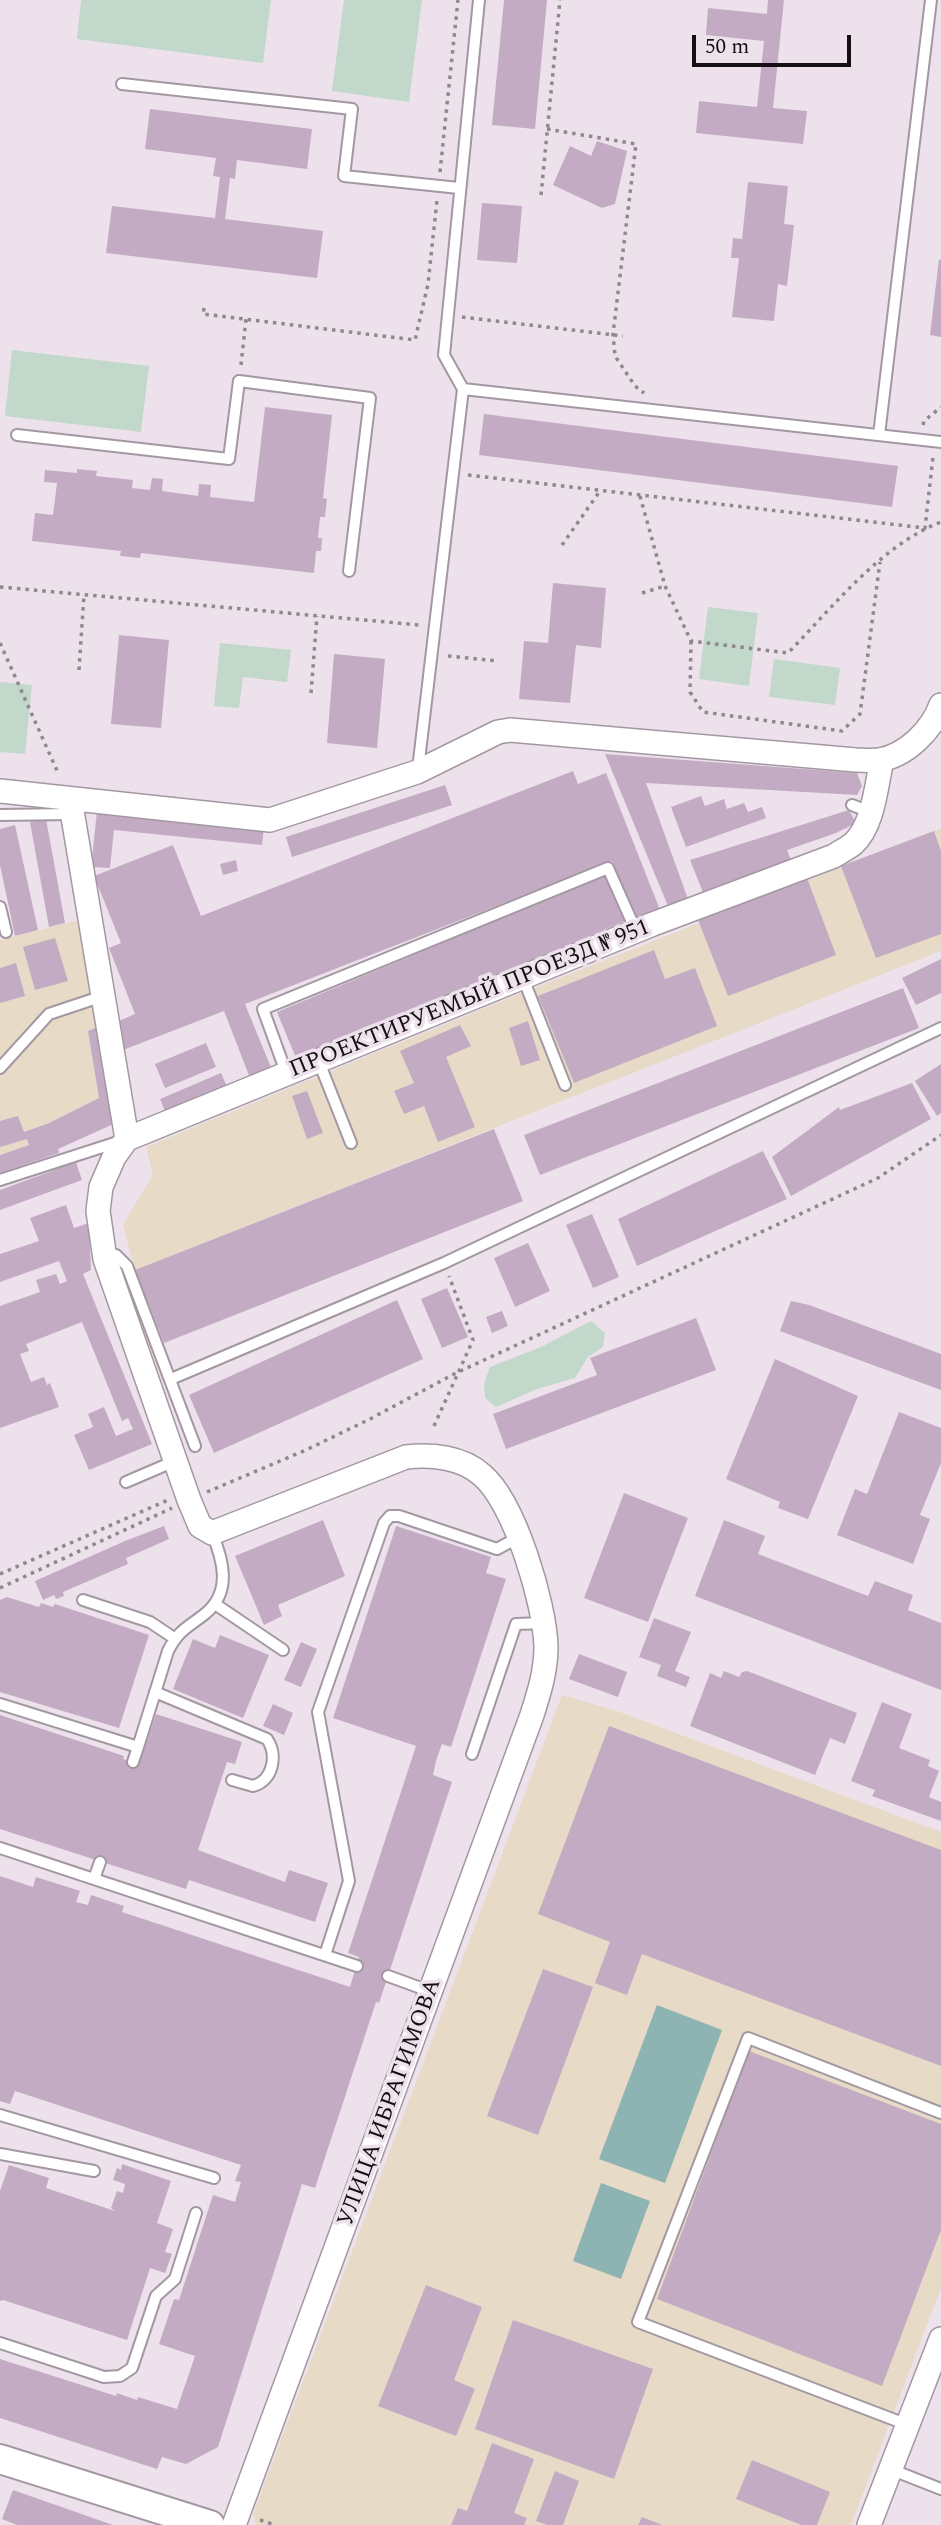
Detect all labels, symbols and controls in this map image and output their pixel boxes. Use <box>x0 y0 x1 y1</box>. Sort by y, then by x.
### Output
scale bar <box>696 21 855 65</box>
text: 50 m <box>705 31 749 63</box>
street label: ПРОЕКТИРУЕМЫЙ ПРОЕЗД № 951 <box>286 915 654 1085</box>
street label: УЛИЦА ИБРАГИМОВА <box>333 1975 449 2231</box>

